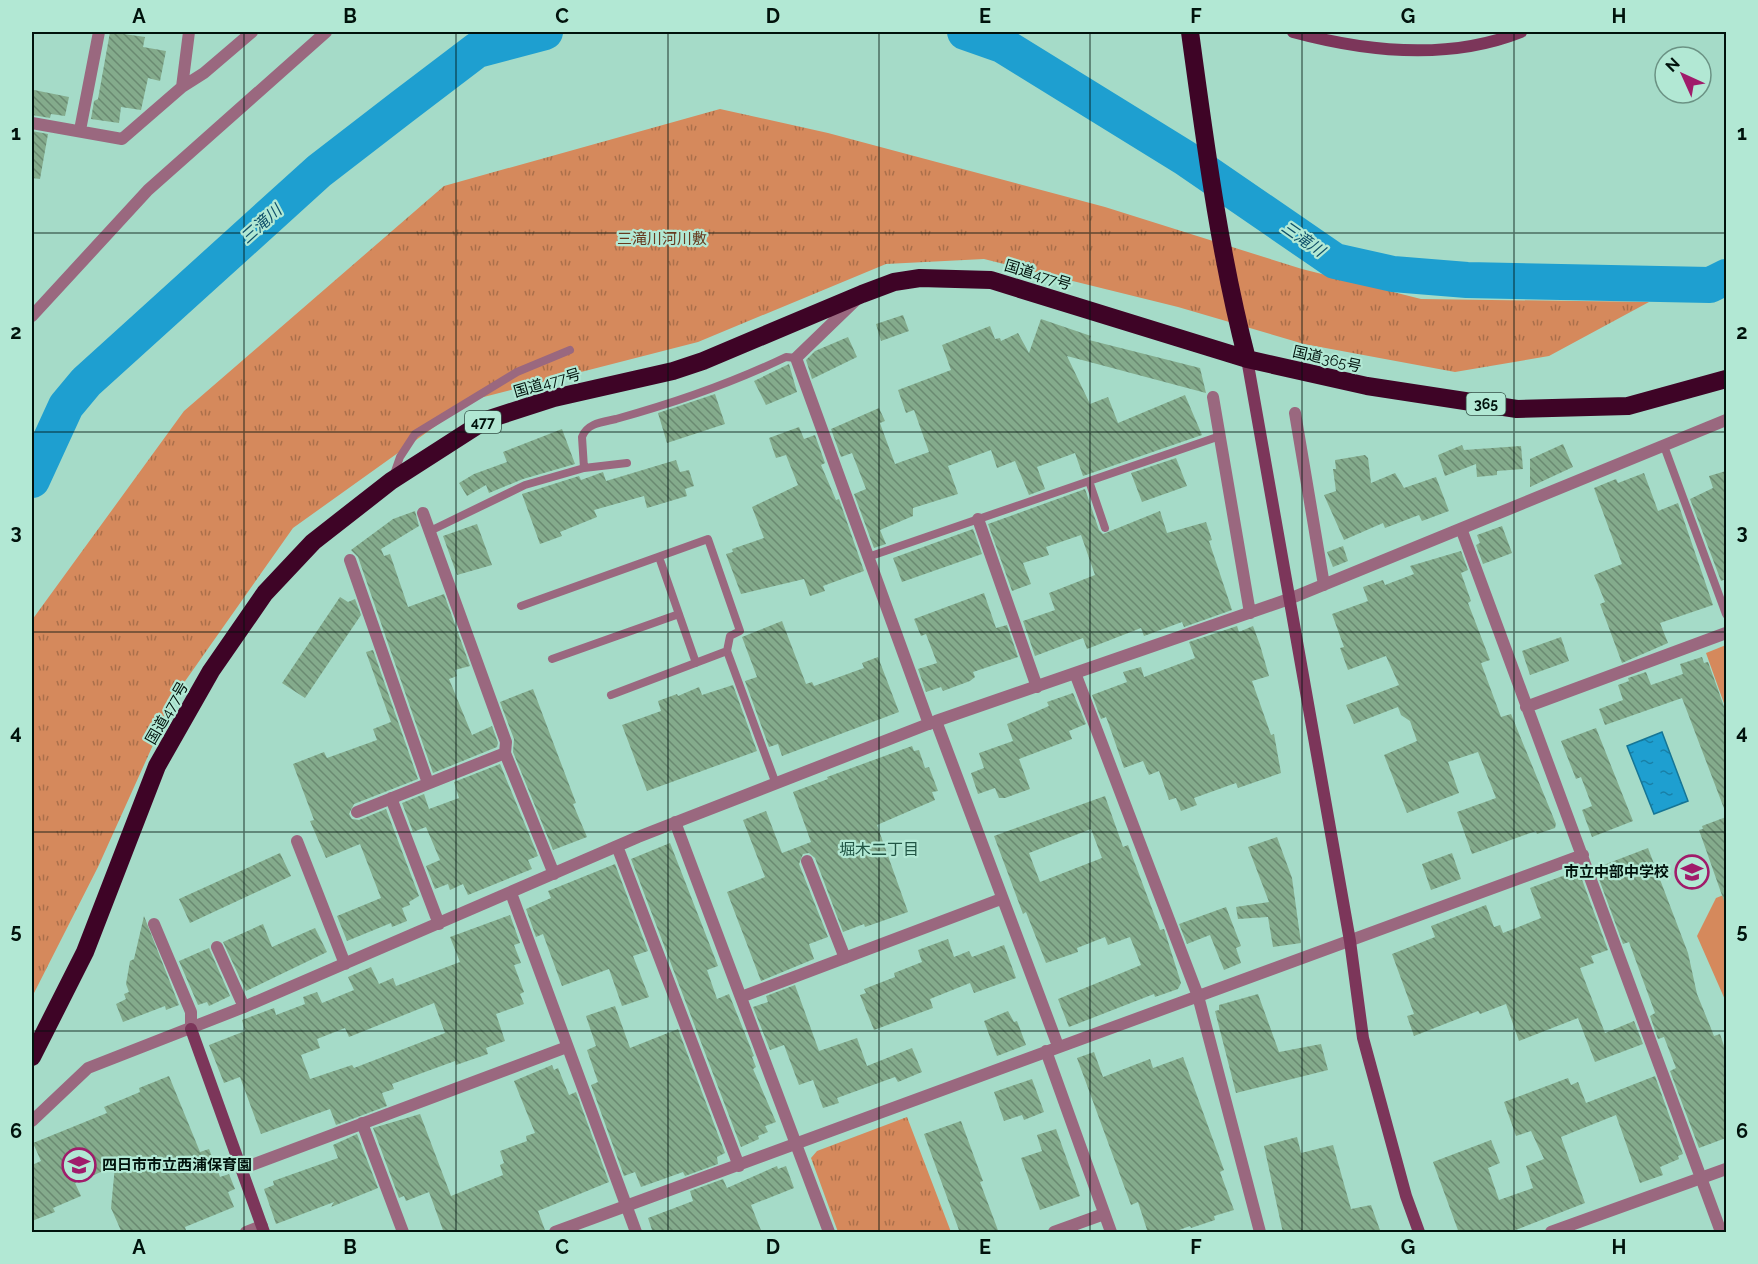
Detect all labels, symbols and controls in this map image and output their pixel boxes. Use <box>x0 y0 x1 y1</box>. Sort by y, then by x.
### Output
text: A <box>132 4 146 28</box>
text: B <box>343 4 357 28</box>
text: C <box>555 4 569 28</box>
text: D <box>766 4 780 28</box>
text: E <box>979 4 991 28</box>
text: F <box>1190 4 1202 28</box>
text: G <box>1401 4 1415 28</box>
text: H <box>1612 4 1626 28</box>
north arrow <box>1653 45 1713 105</box>
text: N <box>1662 54 1684 76</box>
text: 1 <box>11 121 21 145</box>
text: 1 <box>1737 121 1747 145</box>
water label: 三滝川 <box>237 200 287 247</box>
water label: 三滝川 <box>1278 217 1330 262</box>
park label: 三滝川河川敷 <box>617 230 707 248</box>
street label: 国道477号 <box>1002 256 1074 294</box>
text: 2 <box>10 320 22 344</box>
text: 2 <box>1736 320 1748 344</box>
street label: 国道365号 <box>1291 342 1363 376</box>
street label: 国道477号 <box>511 365 583 401</box>
road number: 365 <box>1466 393 1506 415</box>
road number: 477 <box>465 411 501 433</box>
text: 3 <box>10 520 22 544</box>
text: 3 <box>1736 520 1748 544</box>
street label: 国道477号 <box>142 679 192 747</box>
text: 4 <box>10 720 22 744</box>
text: 4 <box>1736 720 1748 744</box>
district label: 堀木二丁目 <box>839 840 919 859</box>
school or university icon: 市立中部中学校 <box>1674 854 1710 890</box>
place label: 市立中部中学校 <box>1564 863 1669 881</box>
text: 5 <box>10 919 22 943</box>
text: 5 <box>1736 919 1748 943</box>
text: 6 <box>10 1119 22 1143</box>
text: 6 <box>1736 1119 1748 1143</box>
school or university icon: 四日市市立西浦保育園 <box>61 1147 97 1183</box>
place label: 四日市市立西浦保育園 <box>102 1156 252 1174</box>
text: A <box>132 1235 146 1259</box>
text: B <box>343 1235 357 1259</box>
text: C <box>555 1235 569 1259</box>
text: D <box>766 1235 780 1259</box>
text: E <box>979 1235 991 1259</box>
text: F <box>1190 1235 1202 1259</box>
text: G <box>1401 1235 1415 1259</box>
text: H <box>1612 1235 1626 1259</box>

